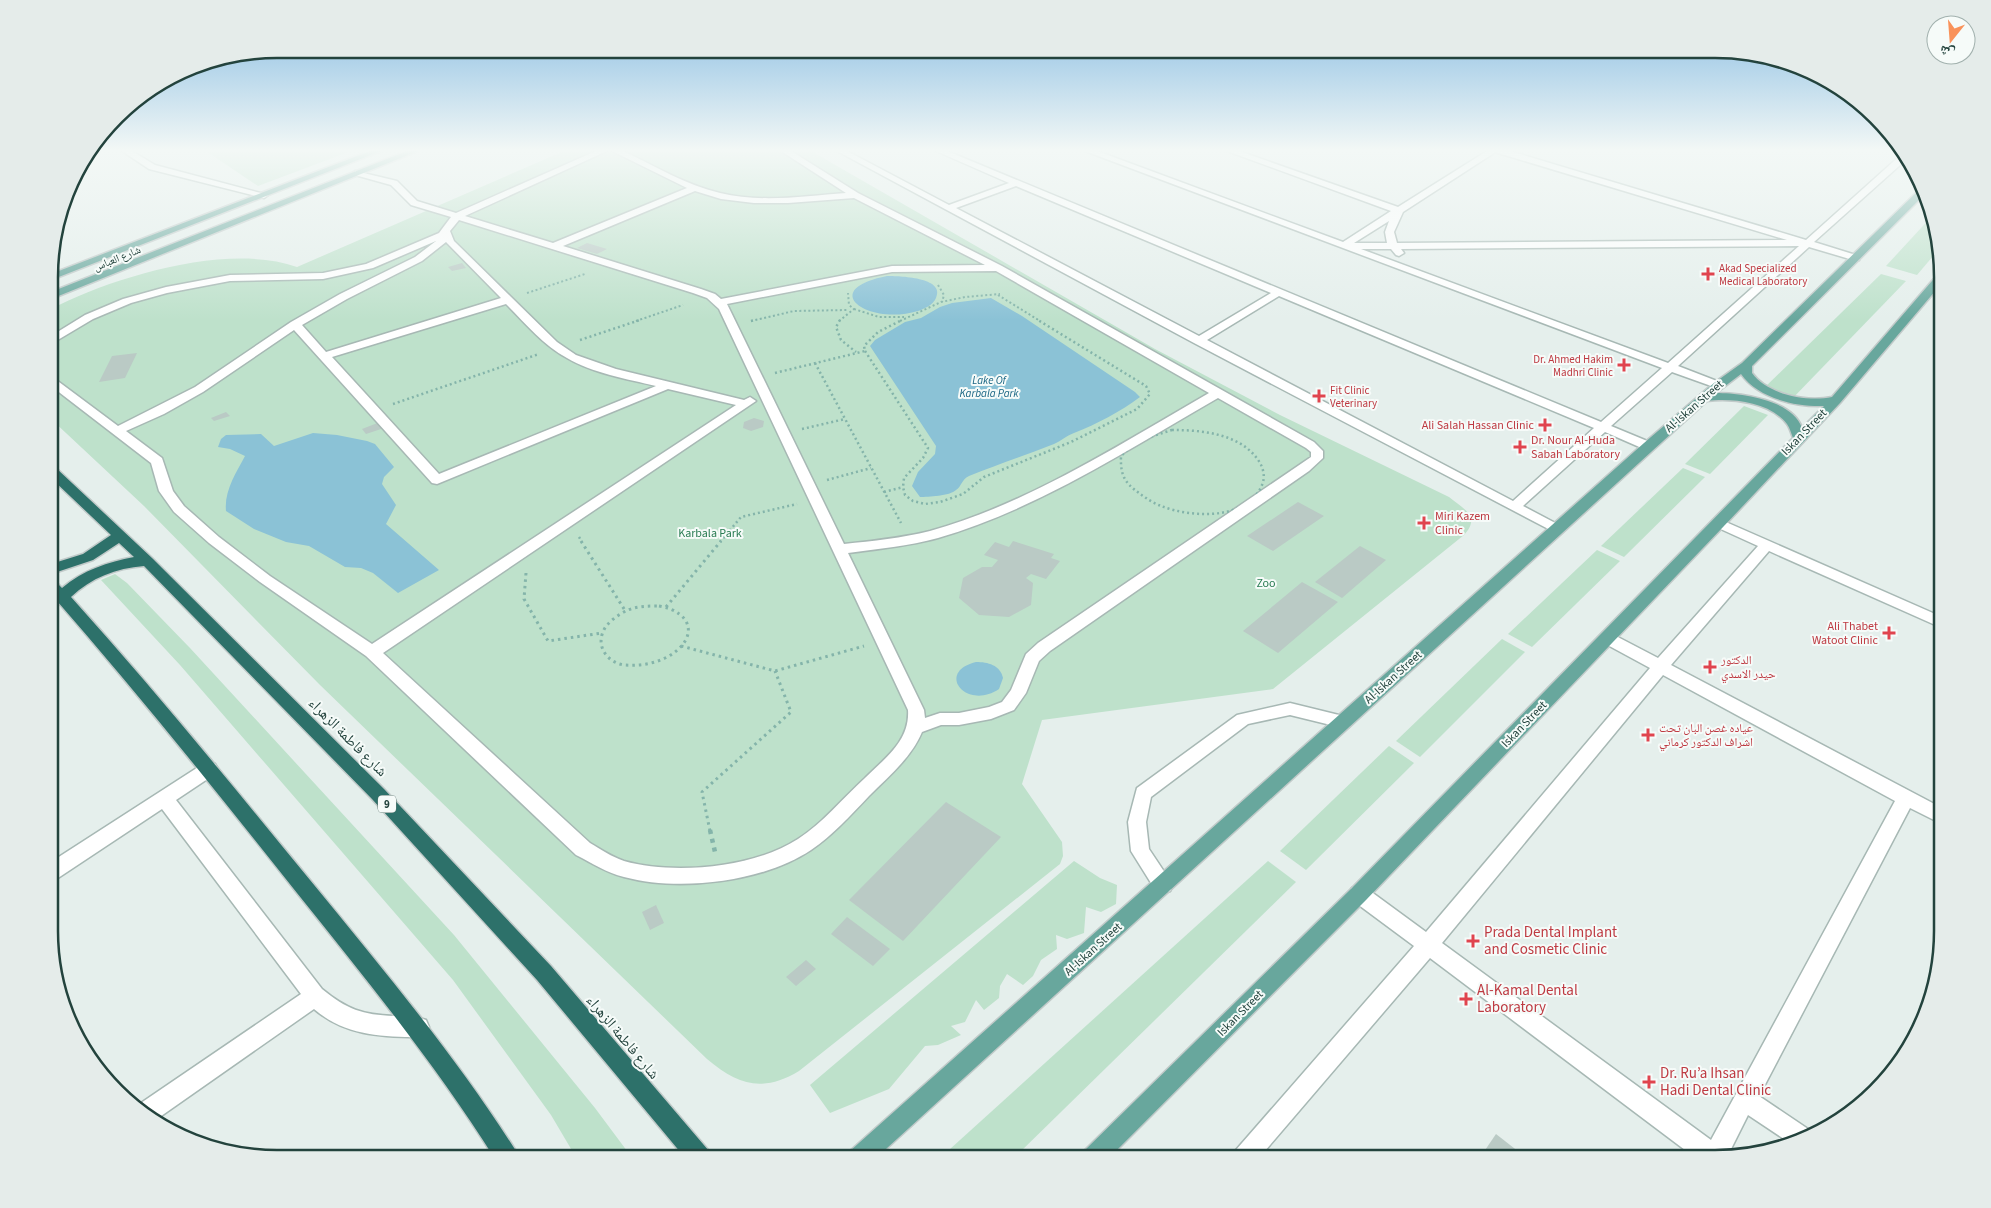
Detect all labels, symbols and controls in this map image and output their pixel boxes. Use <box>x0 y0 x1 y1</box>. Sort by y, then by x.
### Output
north arrow <box>1926 15 1976 65</box>
text: ش <box>1937 40 1958 63</box>
street label: شارع العباس <box>91 242 143 275</box>
place label: Akad Specialized Medical Laboratory <box>1719 261 1807 289</box>
marker: Akad Specialized Medical Laboratory <box>1701 267 1715 281</box>
place label: Dr. Ahmed Hakim Madhri Clinic <box>1533 352 1613 380</box>
marker: Dr. Ahmed Hakim Madhri Clinic <box>1617 358 1631 372</box>
water label: Lake Of Karbala Park <box>959 373 1019 401</box>
street label: Al-Iskan Street <box>1661 376 1727 437</box>
place label: Fit Clinic Veterinary <box>1330 383 1377 411</box>
marker: Fit Clinic Veterinary <box>1312 389 1326 403</box>
street label: Iskan Street <box>1778 405 1831 460</box>
place label: Ali Salah Hassan Clinic <box>1422 417 1535 434</box>
marker: Ali Salah Hassan Clinic <box>1538 418 1552 432</box>
place label: Dr. Nour Al-Huda Sabah Laboratory <box>1531 432 1621 463</box>
marker: Dr. Nour Al-Huda Sabah Laboratory <box>1513 440 1527 454</box>
place label: Miri Kazem Clinic <box>1435 508 1490 539</box>
marker: Miri Kazem Clinic <box>1417 516 1431 530</box>
park label: Karbala Park <box>678 525 742 542</box>
park label: Zoo <box>1256 575 1276 592</box>
place label: Ali Thabet Watoot Clinic <box>1812 618 1879 649</box>
marker: Ali Thabet Watoot Clinic <box>1882 626 1896 640</box>
street label: Al-Iskan Street <box>1361 647 1426 708</box>
place label: الدكتور حيدر الاسدي <box>1720 652 1776 684</box>
marker: الدكتور حيدر الاسدي <box>1703 660 1717 674</box>
street label: شارع فاطمة الزهراء <box>303 693 392 782</box>
street label: Iskan Street <box>1498 697 1551 752</box>
place label: عياده غصن البان تحت اشراف الدكتور كرماني <box>1659 720 1753 752</box>
marker: عياده غصن البان تحت اشراف الدكتور كرماني <box>1641 728 1655 742</box>
road number: 9 <box>378 796 396 812</box>
street label: Al-Iskan Street <box>1061 919 1126 980</box>
place label: Prada Dental Implant and Cosmetic Clinic <box>1484 922 1617 960</box>
marker: Prada Dental Implant and Cosmetic Clinic <box>1466 934 1480 948</box>
place label: Al-Kamal Dental Laboratory <box>1477 980 1578 1018</box>
street label: Iskan Street <box>1213 986 1267 1040</box>
street label: شارع فاطمة الزهراء <box>581 991 664 1084</box>
marker: Al-Kamal Dental Laboratory <box>1459 992 1473 1006</box>
place label: Dr. Ru’a Ihsan Hadi Dental Clinic <box>1660 1063 1771 1101</box>
marker: Dr. Ru’a Ihsan Hadi Dental Clinic <box>1642 1075 1656 1089</box>

